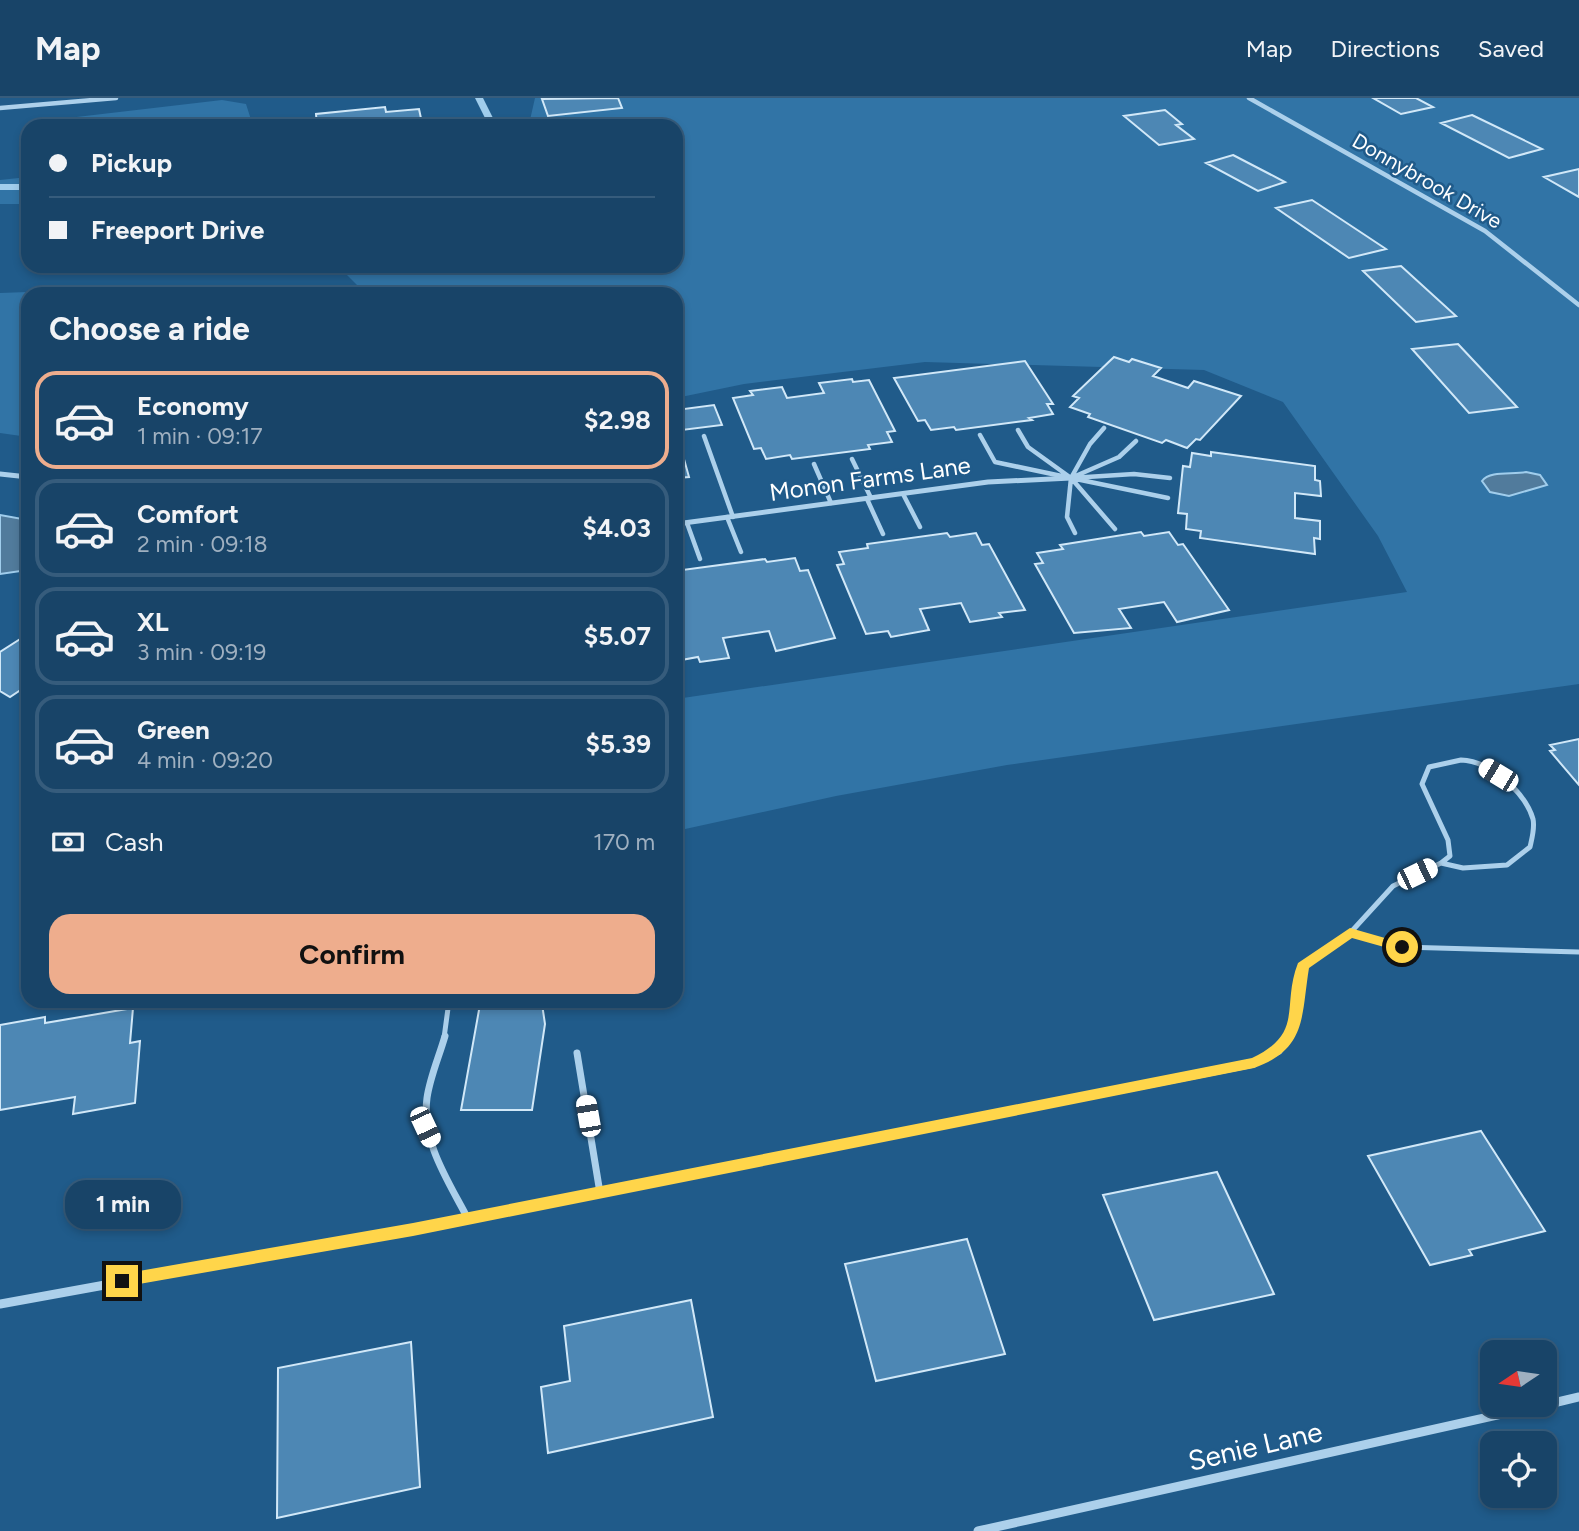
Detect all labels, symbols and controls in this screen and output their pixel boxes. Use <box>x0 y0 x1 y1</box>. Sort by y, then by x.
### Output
text: Map <box>35 29 101 68</box>
text: Map <box>1246 34 1292 63</box>
text: Directions <box>1330 34 1440 63</box>
text: Saved <box>1478 34 1544 63</box>
street label: Donnybrook Drive <box>1348 128 1507 234</box>
text: Pickup <box>91 147 172 179</box>
text: Freeport Drive <box>91 214 264 246</box>
text: Choose a ride <box>49 310 250 348</box>
icon: car <box>53 389 116 452</box>
text: Economy <box>137 390 249 422</box>
text: $2.98 <box>584 404 651 436</box>
text: 1 min · 09:17 <box>137 422 263 450</box>
street label: Monon Farms Lane <box>767 450 972 507</box>
icon: car <box>53 497 116 560</box>
text: Comfort <box>137 498 239 530</box>
text: $4.03 <box>582 512 651 544</box>
text: 2 min · 09:18 <box>137 530 268 558</box>
icon: car <box>53 605 116 668</box>
text: XL <box>137 606 169 638</box>
text: $5.07 <box>584 620 651 652</box>
text: 3 min · 09:19 <box>137 638 266 666</box>
icon: car <box>53 713 116 776</box>
text: Green <box>137 714 210 746</box>
text: $5.39 <box>586 728 651 760</box>
text: 4 min · 09:20 <box>137 746 273 774</box>
car <box>1475 755 1522 795</box>
icon: cash <box>49 823 87 861</box>
text: Cash <box>105 826 164 858</box>
text: 170 m <box>593 828 655 856</box>
car <box>1394 855 1441 893</box>
button: Confirm <box>49 914 655 994</box>
route start <box>1386 931 1418 963</box>
car <box>575 1093 602 1139</box>
car <box>407 1104 444 1150</box>
callout: 1 min <box>64 1180 180 1228</box>
text: 1 min <box>96 1190 150 1218</box>
route end <box>106 1265 138 1297</box>
north arrow <box>1480 1340 1558 1418</box>
map controls <box>1480 1340 1557 1508</box>
street label: Senie Lane <box>1185 1414 1325 1478</box>
button: locate <box>1480 1431 1557 1508</box>

